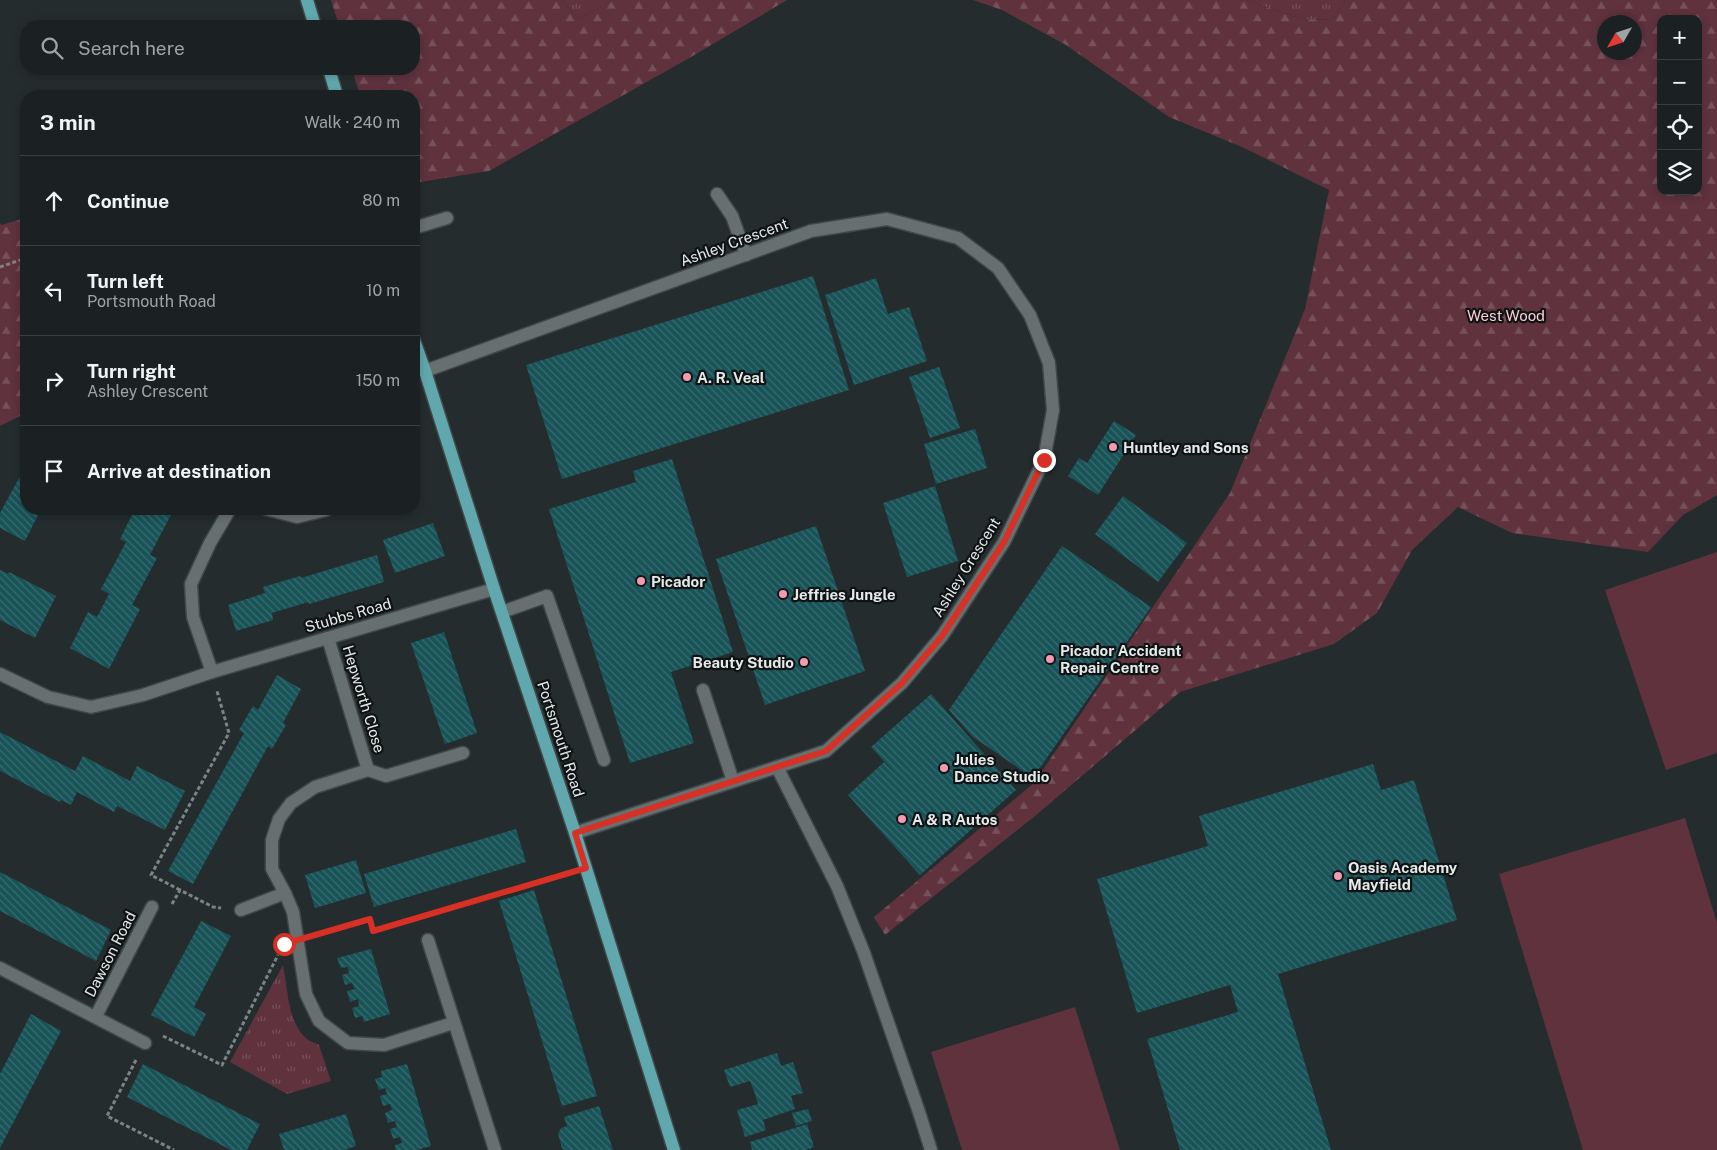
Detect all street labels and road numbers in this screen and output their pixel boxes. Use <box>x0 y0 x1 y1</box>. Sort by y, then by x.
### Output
street label: Ashley Crescent <box>678 215 790 269</box>
street label: Ashley Crescent <box>929 514 1003 620</box>
street label: Stubbs Road <box>303 595 393 635</box>
street label: Hepworth Close <box>340 643 388 755</box>
street label: Portsmouth Road <box>534 679 588 799</box>
street label: Dawson Road <box>81 908 139 1000</box>

